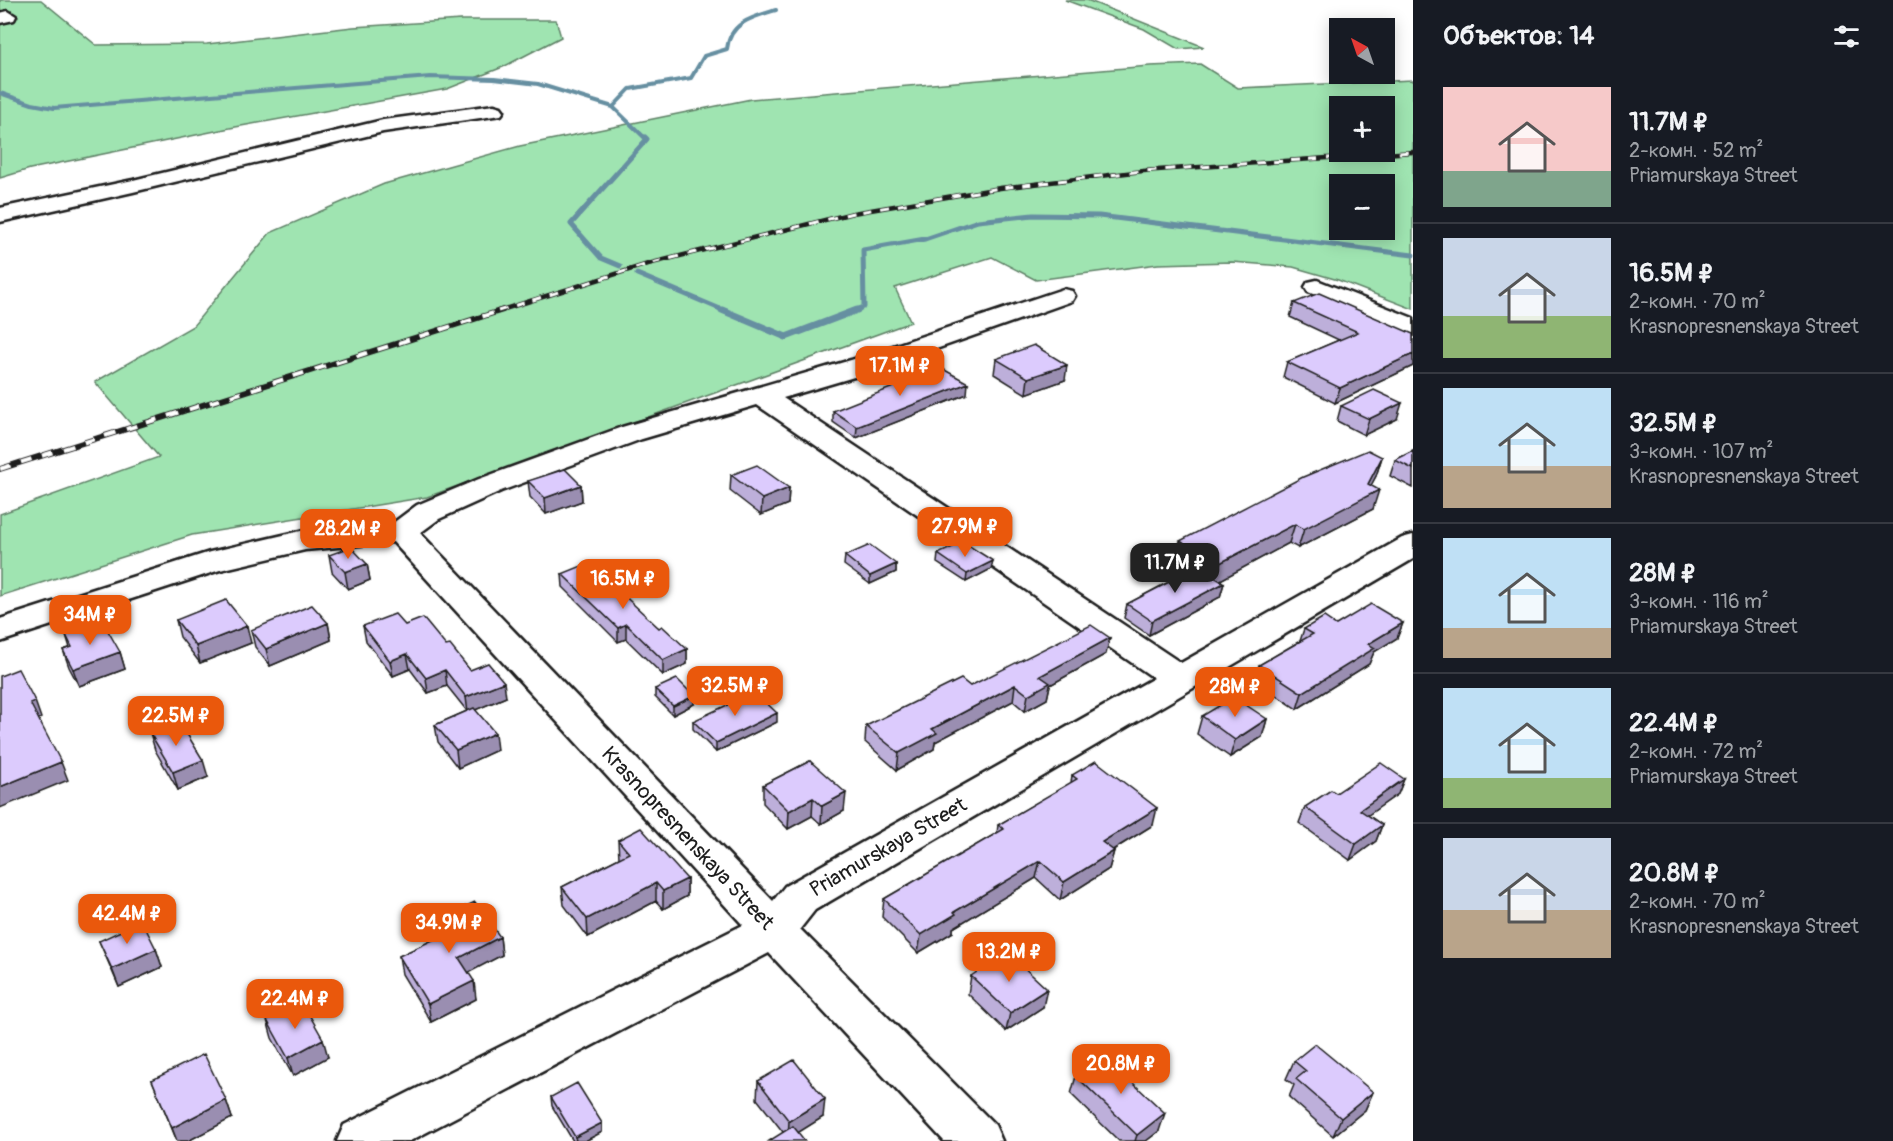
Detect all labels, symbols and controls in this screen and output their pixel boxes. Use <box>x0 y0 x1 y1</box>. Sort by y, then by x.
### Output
north arrow <box>1329 18 1395 84</box>
map controls <box>1329 18 1395 240</box>
text: Объектов: 14 <box>1443 20 1594 52</box>
icon: filters <box>1830 20 1863 53</box>
button: + <box>1329 96 1395 162</box>
text: 11.7M ₽ <box>1629 106 1709 138</box>
icon: home <box>1491 111 1563 183</box>
text: 2-комн. · 52 m² <box>1629 138 1763 163</box>
text: Priamurskaya Street <box>1629 163 1798 188</box>
button: − <box>1329 174 1395 240</box>
text: 16.5M ₽ <box>1629 257 1714 289</box>
icon: home <box>1491 262 1563 334</box>
text: 2-комн. · 70 m² <box>1629 289 1766 314</box>
text: Krasnopresnenskaya Street <box>1629 314 1859 339</box>
pin: 17.1M ₽ <box>845 346 955 397</box>
text: 17.1M ₽ <box>869 353 931 378</box>
text: 32.5M ₽ <box>1629 407 1718 439</box>
icon: home <box>1491 412 1563 484</box>
text: 3-комн. · 107 m² <box>1629 439 1773 464</box>
text: Krasnopresnenskaya Street <box>1629 464 1859 489</box>
pin: 27.9M ₽ <box>910 507 1020 558</box>
pin: 28.2M ₽ <box>293 509 403 560</box>
text: 27.9M ₽ <box>931 514 999 539</box>
text: 28.2M ₽ <box>314 516 382 541</box>
pin: 11.7M ₽ <box>1120 543 1230 594</box>
text: 11.7M ₽ <box>1144 550 1206 575</box>
text: 28M ₽ <box>1629 557 1697 589</box>
pin: 16.5M ₽ <box>568 559 678 610</box>
icon: home <box>1491 562 1563 634</box>
text: 16.5M ₽ <box>590 566 656 591</box>
text: 3-комн. · 116 m² <box>1629 589 1769 614</box>
pin: 34M ₽ <box>48 595 132 646</box>
text: 34M ₽ <box>63 602 117 627</box>
text: Priamurskaya Street <box>1629 614 1798 639</box>
pin: 32.5M ₽ <box>680 666 790 717</box>
pin: 28M ₽ <box>1193 667 1277 718</box>
text: 32.5M ₽ <box>701 673 769 698</box>
text: 28M ₽ <box>1209 674 1261 699</box>
pin: 22.5M ₽ <box>121 696 231 747</box>
text: 22.5M ₽ <box>142 703 210 728</box>
text: 22.4M ₽ <box>1629 707 1719 739</box>
icon: home <box>1491 712 1563 784</box>
text: 2-комн. · 72 m² <box>1629 739 1763 764</box>
street label: Krasnopresnenskaya Street <box>595 741 780 936</box>
text: Priamurskaya Street <box>1629 764 1798 789</box>
street label: Priamurskaya Street <box>805 791 972 903</box>
text: 20.8M ₽ <box>1629 857 1720 889</box>
icon: home <box>1491 862 1563 934</box>
text: 2-комн. · 70 m² <box>1629 889 1766 914</box>
pin: 42.4M ₽ <box>72 894 182 945</box>
text: 42.4M ₽ <box>92 901 162 926</box>
pin: 34.9M ₽ <box>394 903 504 954</box>
text: 34.9M ₽ <box>415 910 483 935</box>
text: Krasnopresnenskaya Street <box>1629 914 1859 939</box>
pin: 13.2M ₽ <box>954 932 1064 983</box>
text: 13.2M ₽ <box>976 939 1042 964</box>
pin: 22.4M ₽ <box>240 979 350 1030</box>
text: 22.4M ₽ <box>260 986 330 1011</box>
pin: 20.8M ₽ <box>1066 1044 1176 1095</box>
text: 20.8M ₽ <box>1086 1051 1156 1076</box>

